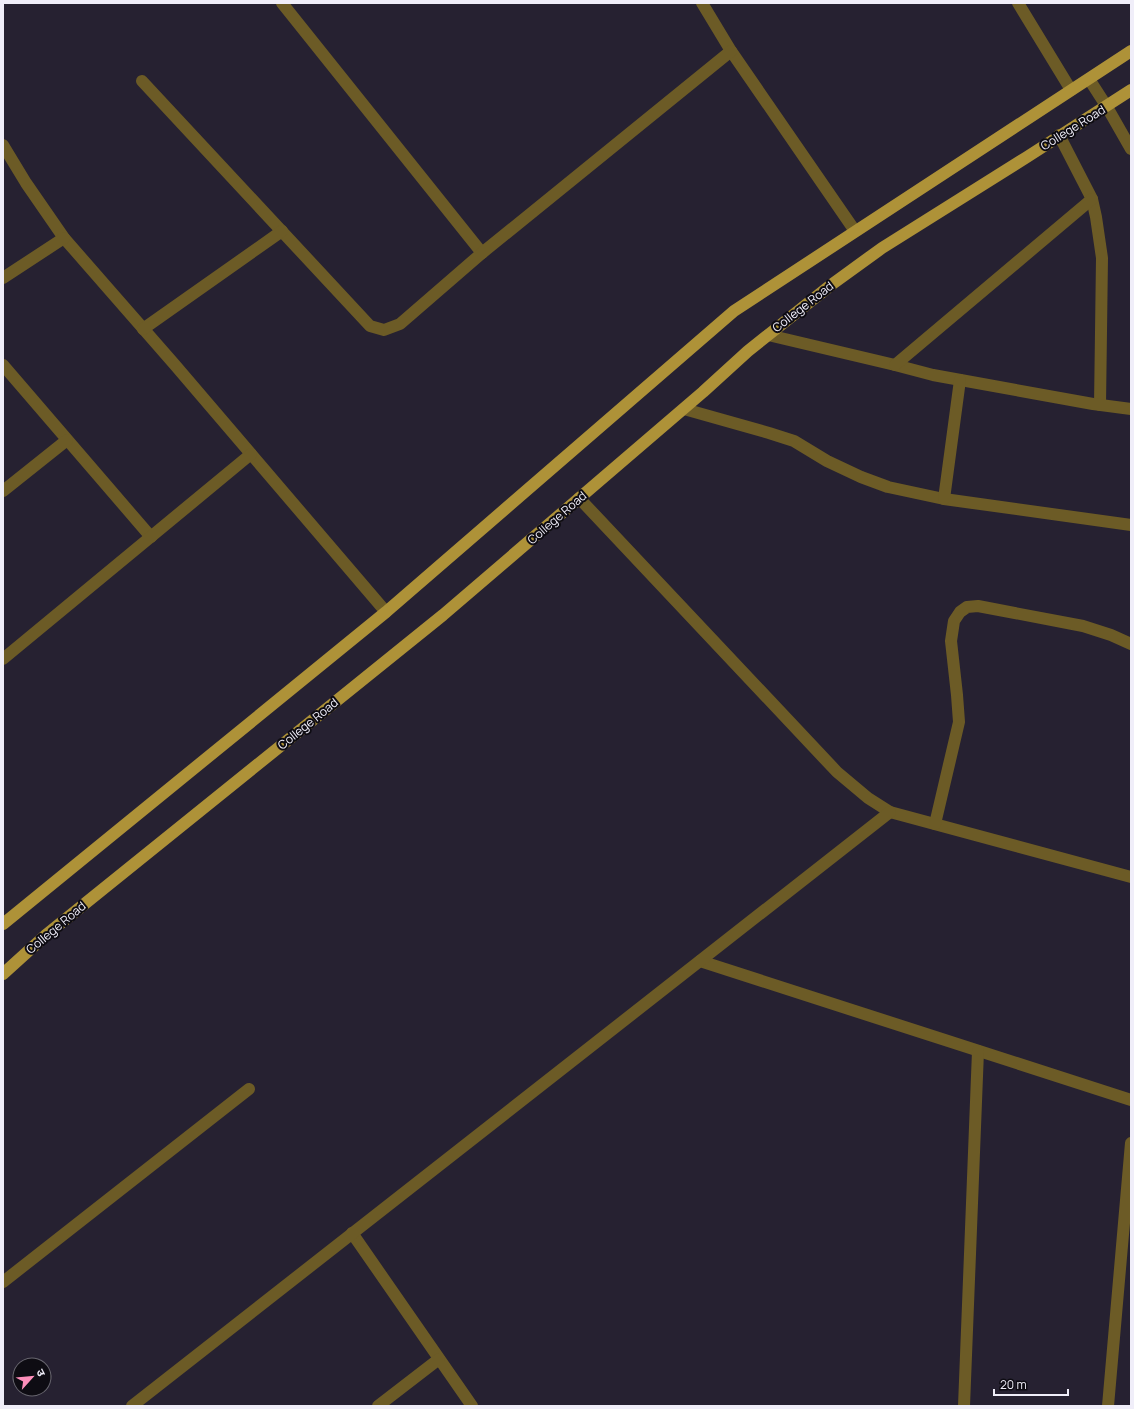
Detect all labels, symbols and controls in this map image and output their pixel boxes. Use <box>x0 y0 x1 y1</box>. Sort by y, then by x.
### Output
street label: College Road <box>1037 101 1108 154</box>
street label: College Road <box>769 277 837 336</box>
street label: College Road <box>523 487 590 548</box>
street label: College Road <box>274 694 342 753</box>
street label: College Road <box>22 898 89 958</box>
north arrow <box>12 1357 52 1397</box>
text: उ <box>33 1366 50 1379</box>
scale bar <box>994 1371 1068 1397</box>
text: 20 m <box>1000 1376 1027 1393</box>

